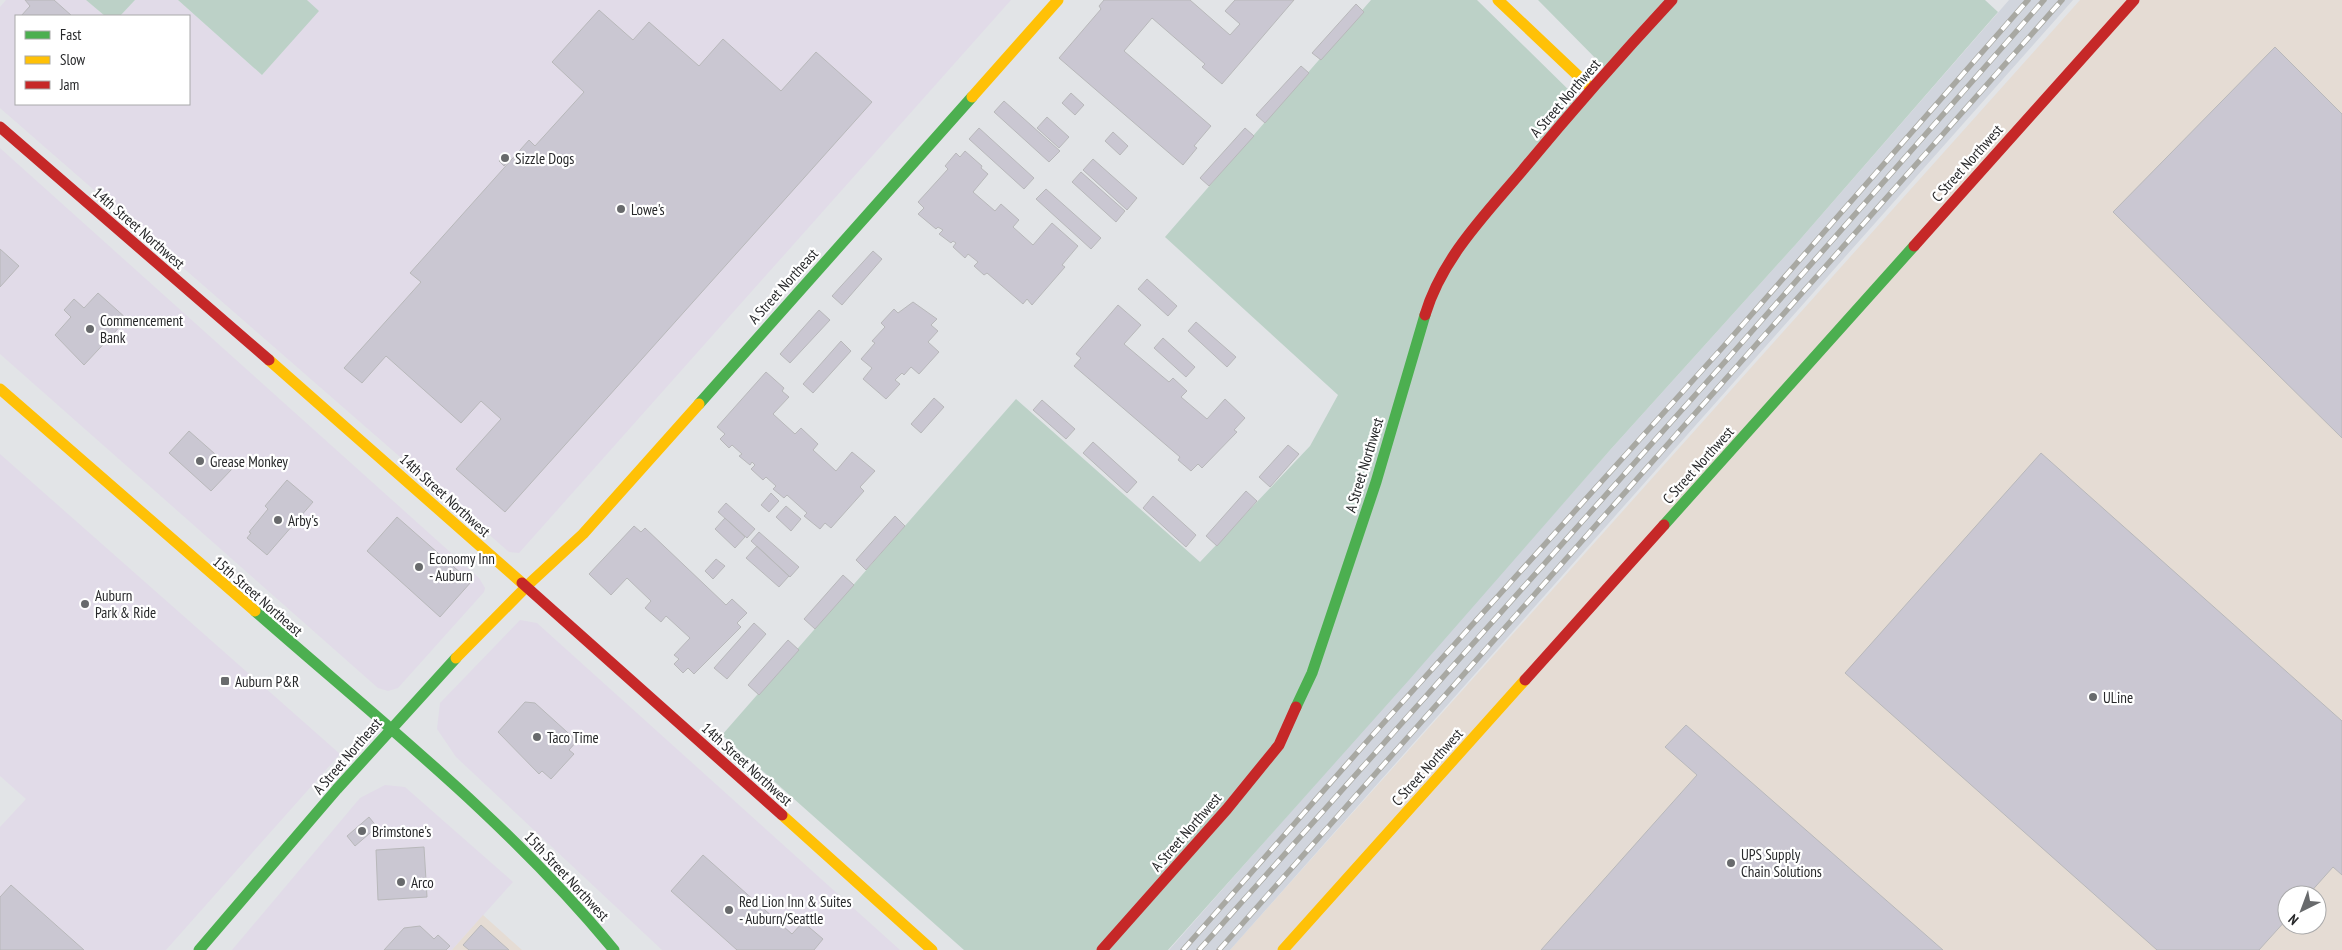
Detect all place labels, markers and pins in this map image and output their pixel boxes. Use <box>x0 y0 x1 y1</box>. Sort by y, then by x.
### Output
place label: Sizzle Dogs <box>515 149 574 168</box>
marker: Sizzle Dogs <box>499 152 511 164</box>
place label: Lowe's <box>631 200 665 219</box>
marker: Lowe's <box>615 203 627 215</box>
place label: Commencement Bank <box>100 311 183 347</box>
marker: Commencement Bank <box>84 323 96 335</box>
place label: Grease Monkey <box>210 452 288 471</box>
marker: Grease Monkey <box>194 455 206 467</box>
place label: Arby's <box>288 511 318 530</box>
marker: Arby's <box>272 514 284 526</box>
place label: Economy Inn - Auburn <box>429 549 495 585</box>
marker: Economy Inn - Auburn <box>413 561 425 573</box>
place label: Auburn Park & Ride <box>95 586 156 622</box>
marker: Auburn Park & Ride <box>79 598 91 610</box>
place label: Auburn P&R <box>235 672 299 691</box>
marker: Auburn P&R <box>219 675 231 687</box>
place label: ULine <box>2103 688 2133 707</box>
marker: ULine <box>2087 691 2099 703</box>
place label: Taco Time <box>547 728 599 747</box>
marker: Taco Time <box>531 731 543 743</box>
place label: Brimstone's <box>372 822 431 841</box>
marker: Brimstone's <box>356 825 368 837</box>
place label: UPS Supply Chain Solutions <box>1741 845 1822 881</box>
marker: UPS Supply Chain Solutions <box>1725 857 1737 869</box>
place label: Arco <box>411 873 434 892</box>
marker: Arco <box>395 876 407 888</box>
place label: Red Lion Inn & Suites - Auburn/Seattle <box>739 892 852 928</box>
marker: Red Lion Inn & Suites - Auburn/Seattle <box>723 904 735 916</box>

